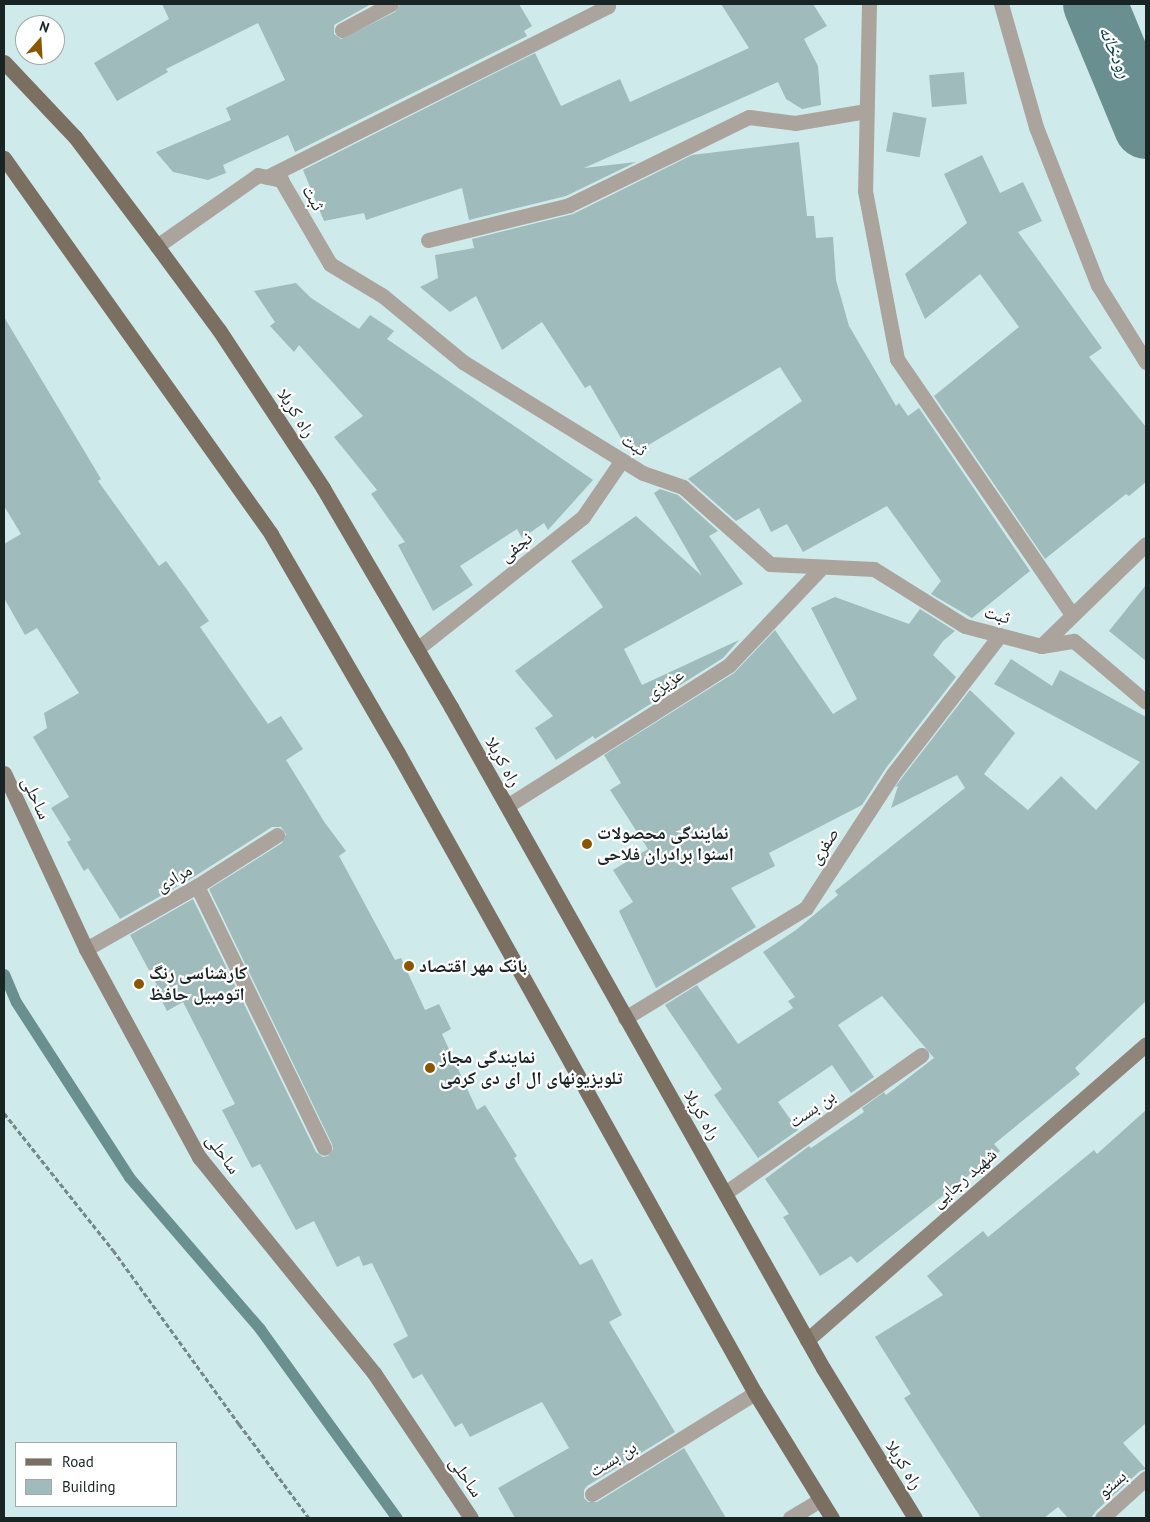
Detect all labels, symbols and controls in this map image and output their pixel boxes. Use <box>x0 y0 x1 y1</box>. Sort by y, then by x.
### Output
north arrow <box>15 15 65 65</box>
text: N <box>37 17 52 37</box>
water label: رودخانه <box>1094 22 1136 82</box>
street label: ثبت <box>297 181 329 215</box>
street label: راه کربلا <box>272 384 320 442</box>
street label: ثبت <box>617 429 651 461</box>
street label: نجفی <box>495 527 537 567</box>
street label: ثبت <box>982 601 1012 629</box>
street label: عزیزی <box>642 664 688 704</box>
street label: راه کربلا <box>480 733 526 791</box>
street label: ساحلی <box>17 773 55 823</box>
place label: نمایندگی محصولات اسنوا برادران فلاحی <box>597 823 734 866</box>
street label: صفری <box>804 824 844 868</box>
marker: نمایندگی محصولات اسنوا برادران فلاحی <box>581 838 593 850</box>
street label: مرادی <box>152 859 196 897</box>
place label: بانک مهر اقتصاد <box>419 955 527 977</box>
marker: بانک مهر اقتصاد <box>403 960 415 972</box>
place label: کارشناسی رنگ اتومبیل حافظ <box>149 963 247 1006</box>
marker: کارشناسی رنگ اتومبیل حافظ <box>133 978 145 990</box>
place label: نمایندگی مجاز تلویزیونهای ال ای دی کرمی <box>440 1047 623 1090</box>
marker: نمایندگی مجاز تلویزیونهای ال ای دی کرمی <box>424 1062 436 1074</box>
street label: بن بست <box>785 1085 839 1133</box>
street label: راه کربلا <box>679 1086 725 1144</box>
street label: ساحلی <box>201 1130 245 1178</box>
street label: شهید رجایی <box>927 1144 1001 1212</box>
street label: بن بست <box>585 1436 641 1482</box>
street label: راه کربلا <box>881 1436 927 1494</box>
legend <box>15 1442 178 1507</box>
text: Road <box>62 1452 94 1471</box>
street label: ساحلی <box>445 1452 487 1502</box>
street label: بستو <box>1093 1465 1131 1503</box>
text: Building <box>62 1477 116 1496</box>

